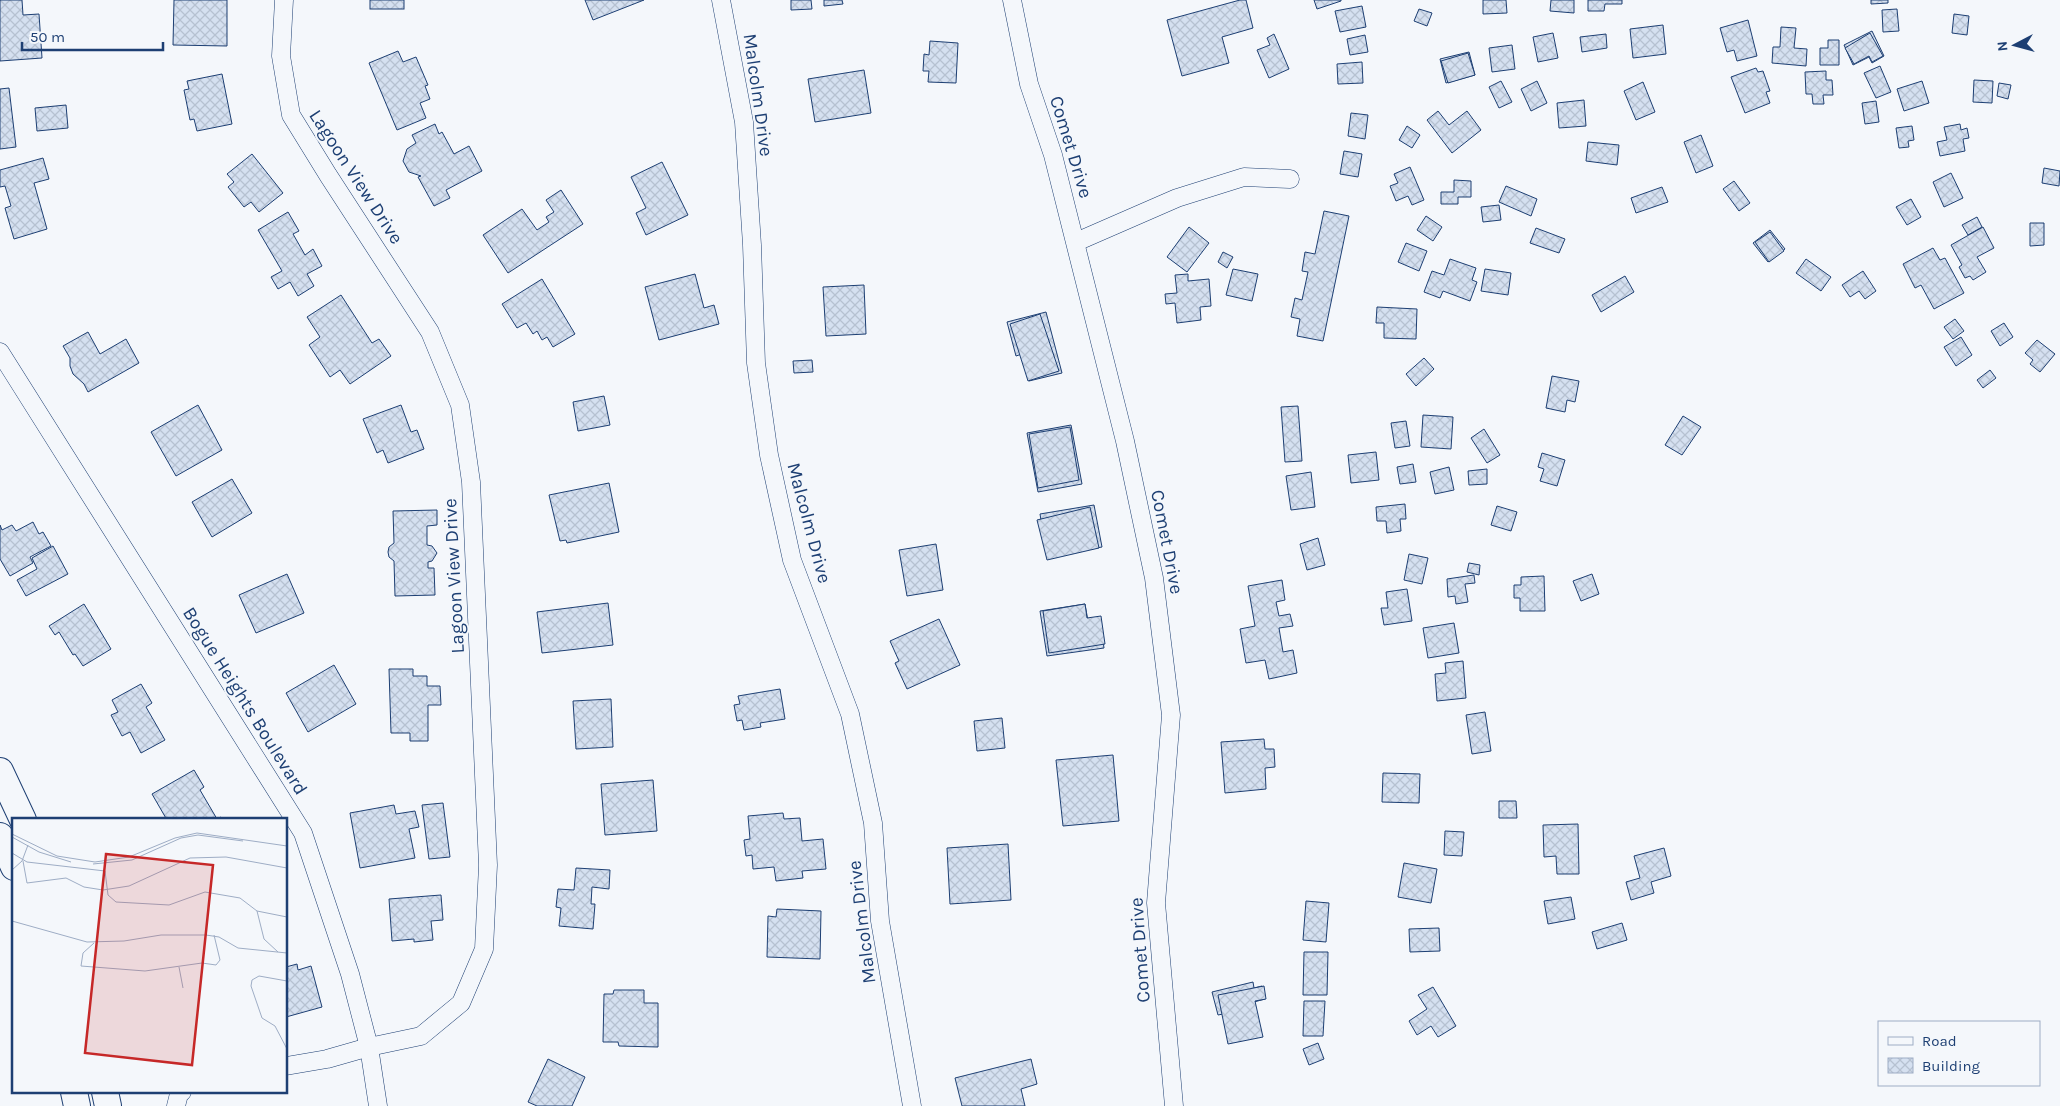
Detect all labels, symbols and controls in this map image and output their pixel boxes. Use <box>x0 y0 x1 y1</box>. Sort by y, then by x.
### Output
scale bar <box>22 20 164 52</box>
north arrow <box>1990 20 2040 70</box>
text: 50 m <box>30 28 65 46</box>
street label: Malcolm Drive <box>738 32 778 158</box>
text: N <box>1994 40 2012 52</box>
street label: Comet Drive <box>1045 93 1097 201</box>
street label: Lagoon View Drive <box>304 106 408 248</box>
street label: Malcolm Drive <box>782 460 836 586</box>
street label: Comet Drive <box>1146 488 1188 596</box>
street label: Lagoon View Drive <box>439 498 469 654</box>
street label: Bogue Heights Boulevard <box>178 603 312 799</box>
inset map <box>12 818 288 1094</box>
street label: Malcolm Drive <box>844 859 880 985</box>
street label: Comet Drive <box>1125 897 1155 1003</box>
legend <box>1878 1021 2040 1086</box>
text: Road <box>1922 1032 1957 1050</box>
text: Building <box>1922 1057 1980 1075</box>

